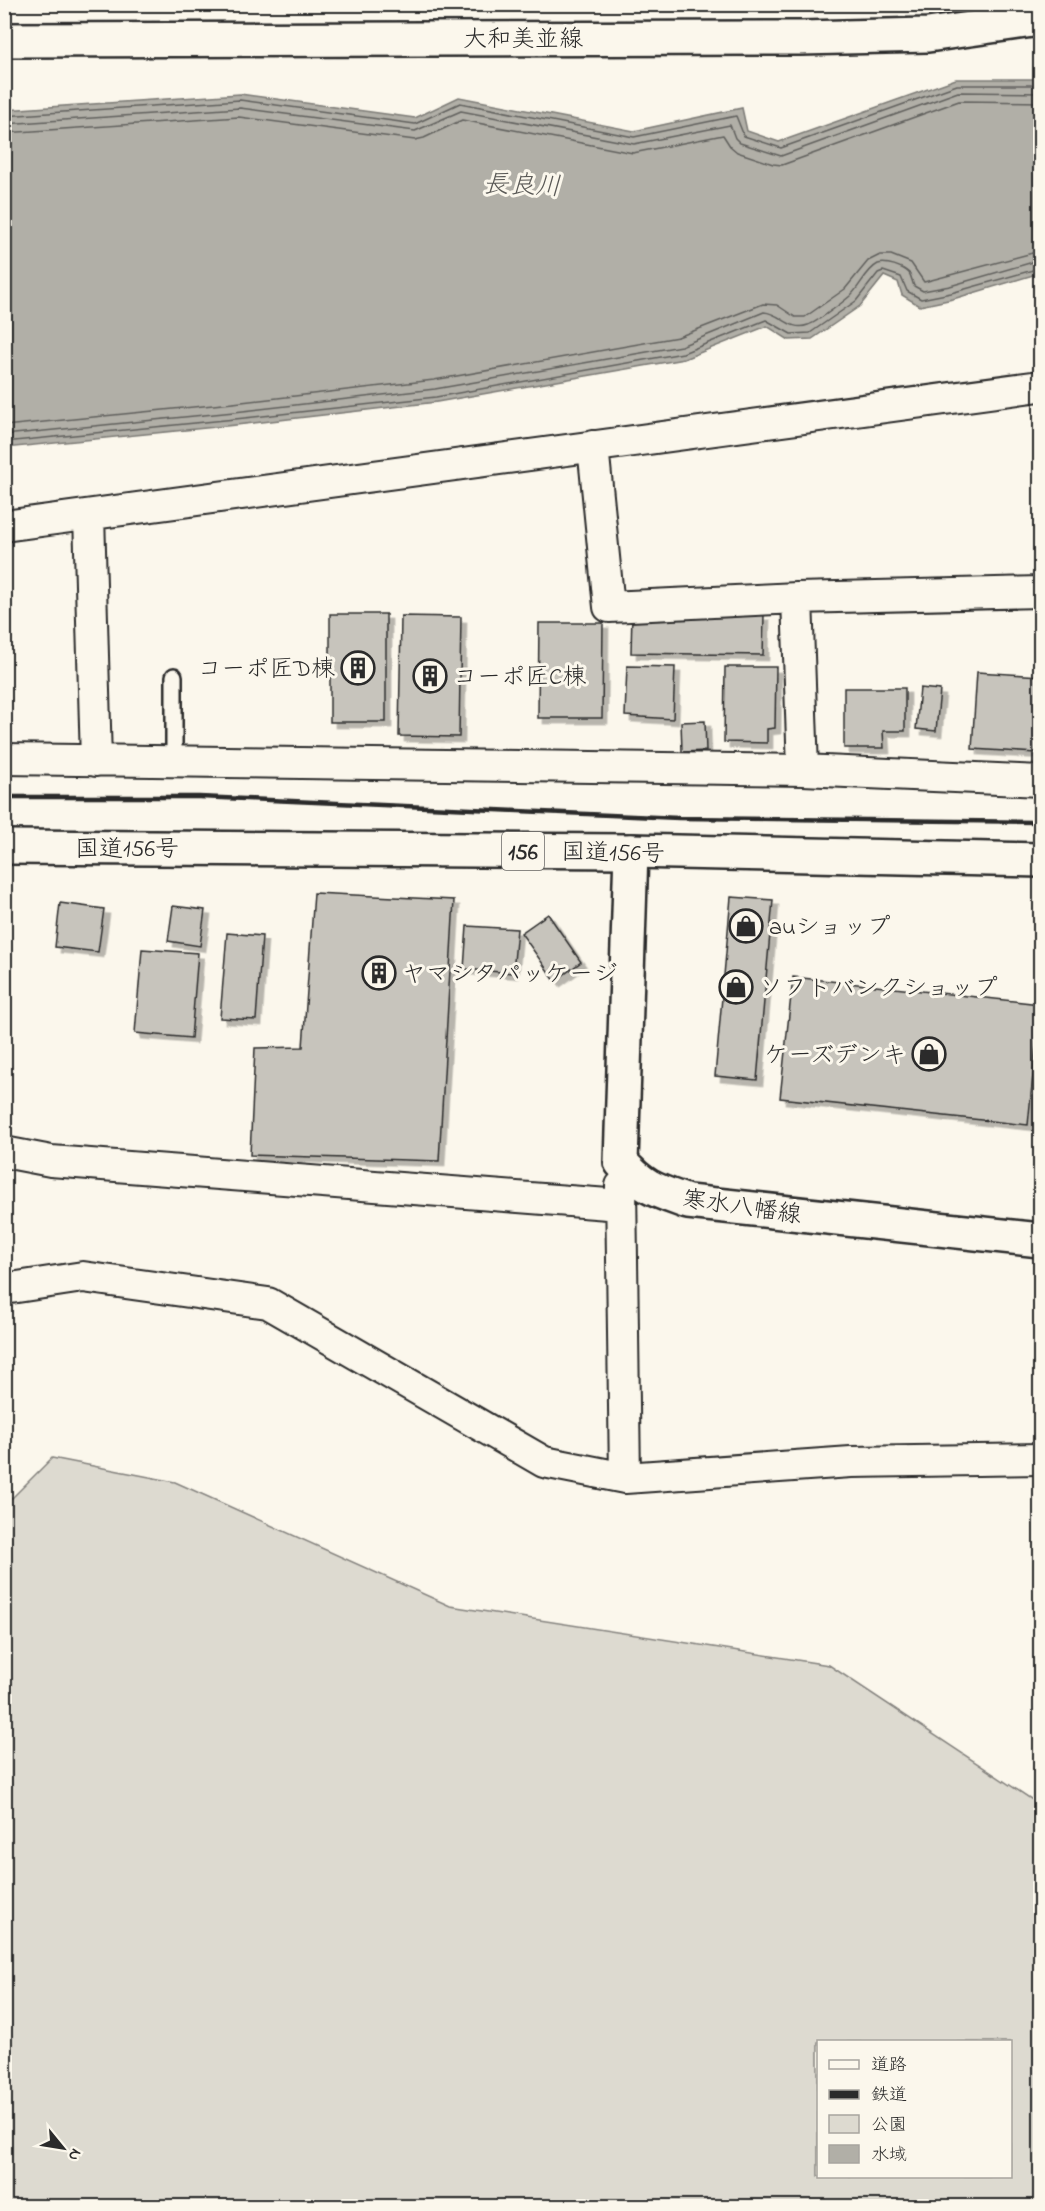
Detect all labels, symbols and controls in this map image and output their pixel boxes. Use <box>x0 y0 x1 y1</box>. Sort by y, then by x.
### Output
street label: 大和美並線 <box>463 23 583 58</box>
water label: 長良川 <box>482 167 562 207</box>
building icon: コーポ匠D棟 <box>340 650 376 686</box>
place label: コーポ匠D棟 <box>197 653 335 688</box>
building icon: コーポ匠C棟 <box>412 658 448 694</box>
place label: コーポ匠C棟 <box>453 661 586 696</box>
road number: 156 <box>502 832 544 870</box>
street label: 国道156号 <box>75 833 179 868</box>
street label: 国道156号 <box>561 836 665 873</box>
shop icon: auショップ <box>728 908 764 944</box>
place label: auショップ <box>769 911 891 946</box>
building icon: ヤマシタパッケージ <box>361 955 397 991</box>
place label: ヤマシタパッケージ <box>402 958 618 993</box>
shop icon: ソフトバンクショップ <box>718 969 754 1005</box>
place label: ソフトバンクショップ <box>759 972 998 1007</box>
shop icon: ケーズデンキ <box>911 1036 947 1072</box>
place label: ケーズデンキ <box>764 1039 906 1074</box>
street label: 寒水八幡線 <box>680 1183 804 1234</box>
legend <box>817 2040 1012 2178</box>
text: 道路 <box>871 2053 907 2079</box>
text: 鉄道 <box>871 2083 907 2109</box>
text: 公園 <box>871 2113 907 2139</box>
north arrow <box>33 2118 93 2178</box>
text: 水域 <box>871 2143 907 2169</box>
text: N <box>61 2144 87 2165</box>

